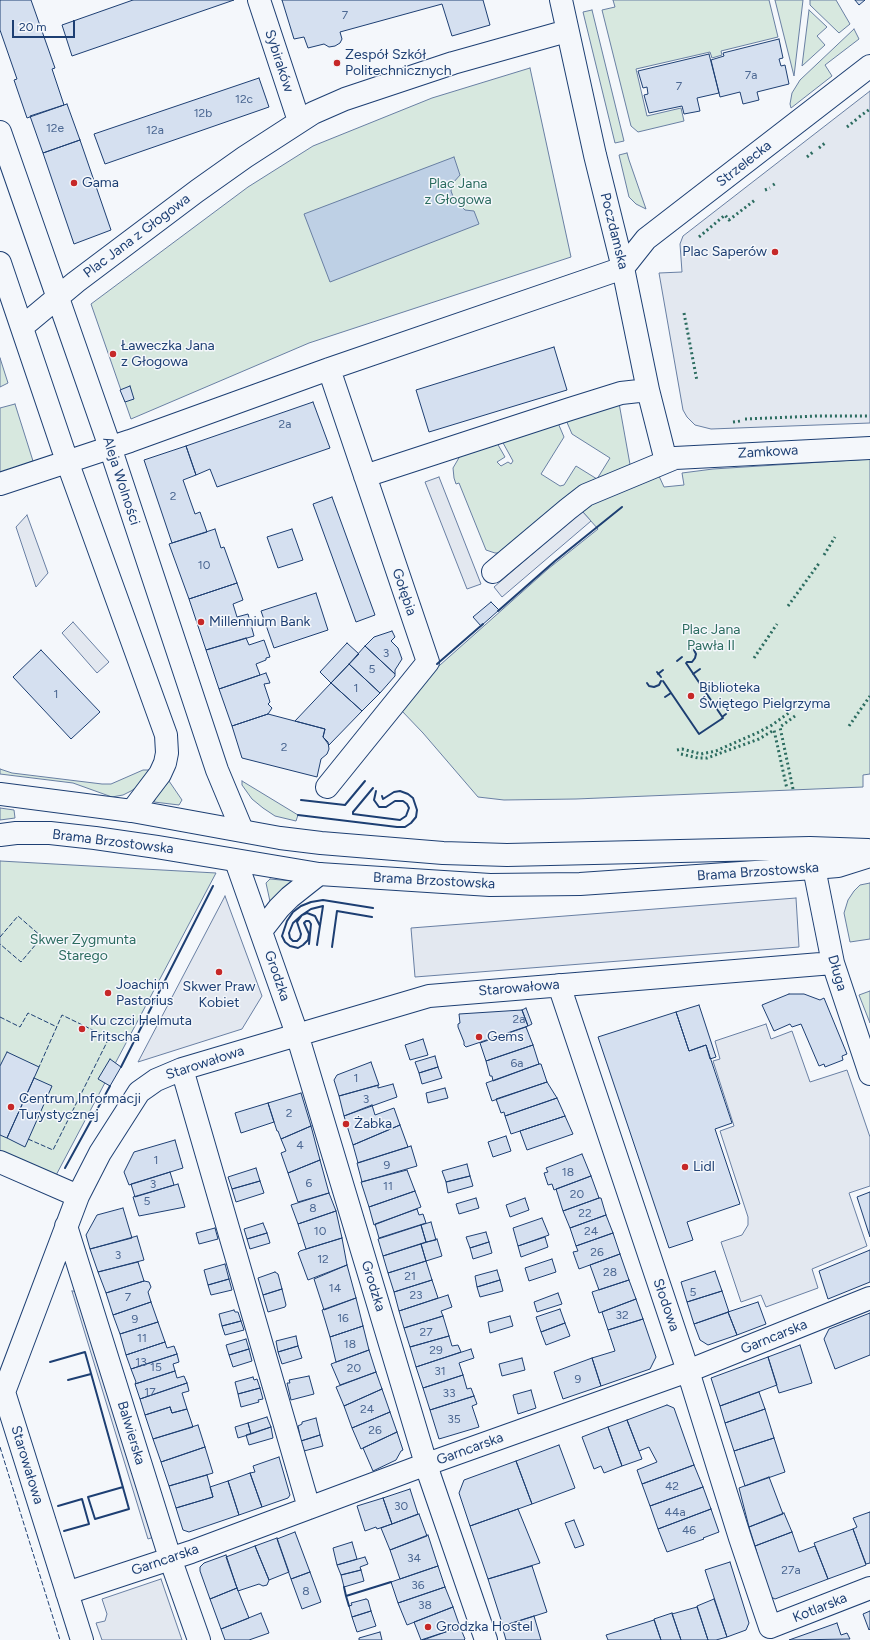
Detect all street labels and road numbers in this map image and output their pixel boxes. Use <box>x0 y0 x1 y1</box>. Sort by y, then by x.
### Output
street label: Sybiraków <box>261 28 297 94</box>
street label: Strzelecka <box>713 137 775 191</box>
street label: Plac Jana z Głogowa <box>80 190 194 282</box>
street label: Poczdamska <box>596 191 632 271</box>
street label: Aleja Wolności <box>99 435 143 527</box>
street label: Zamkowa <box>737 442 799 462</box>
street label: Gołębia <box>388 566 420 618</box>
street label: Brama Brzostowska <box>51 826 175 858</box>
street label: Brama Brzostowska <box>696 859 820 885</box>
street label: Brama Brzostowska <box>373 869 495 893</box>
street label: Grodzka <box>261 949 293 1003</box>
street label: Długa <box>824 953 850 993</box>
street label: Starowałowa <box>478 976 560 1000</box>
street label: Starowałowa <box>164 1042 246 1084</box>
street label: Grodzka <box>357 1259 389 1313</box>
street label: Słodowa <box>649 1276 683 1334</box>
street label: Garncarska <box>738 1316 810 1358</box>
street label: Balwierska <box>113 1399 149 1467</box>
street label: Starowałowa <box>7 1424 47 1506</box>
street label: Garncarska <box>434 1429 506 1469</box>
street label: Garncarska <box>129 1541 201 1579</box>
street label: Kotlarska <box>790 1590 850 1626</box>

